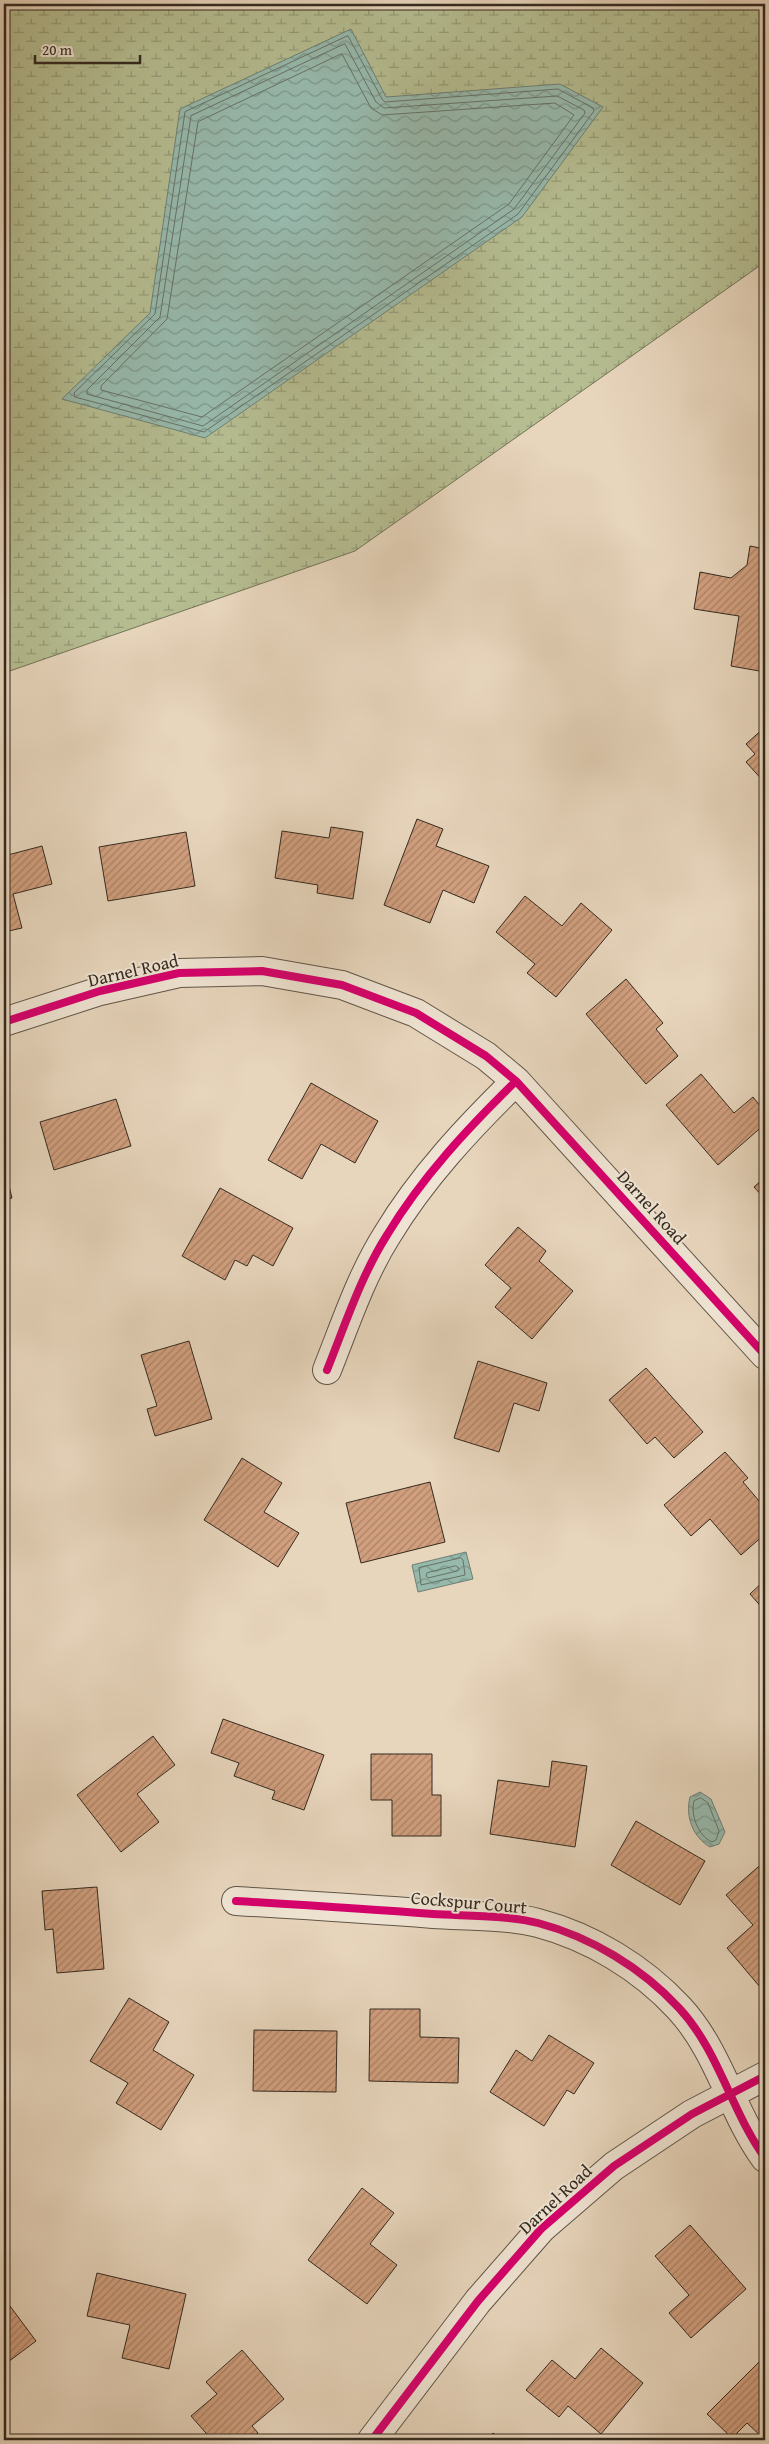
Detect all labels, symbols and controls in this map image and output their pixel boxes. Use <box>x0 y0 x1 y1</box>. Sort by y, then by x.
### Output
scale bar <box>35 32 140 64</box>
text: 20 m <box>42 39 73 60</box>
street label: Darnel Road <box>85 946 181 994</box>
street label: Darnel Road <box>611 1164 693 1251</box>
street label: Cockspur Court <box>410 1883 529 1921</box>
street label: Darnel Road <box>512 2157 598 2240</box>

